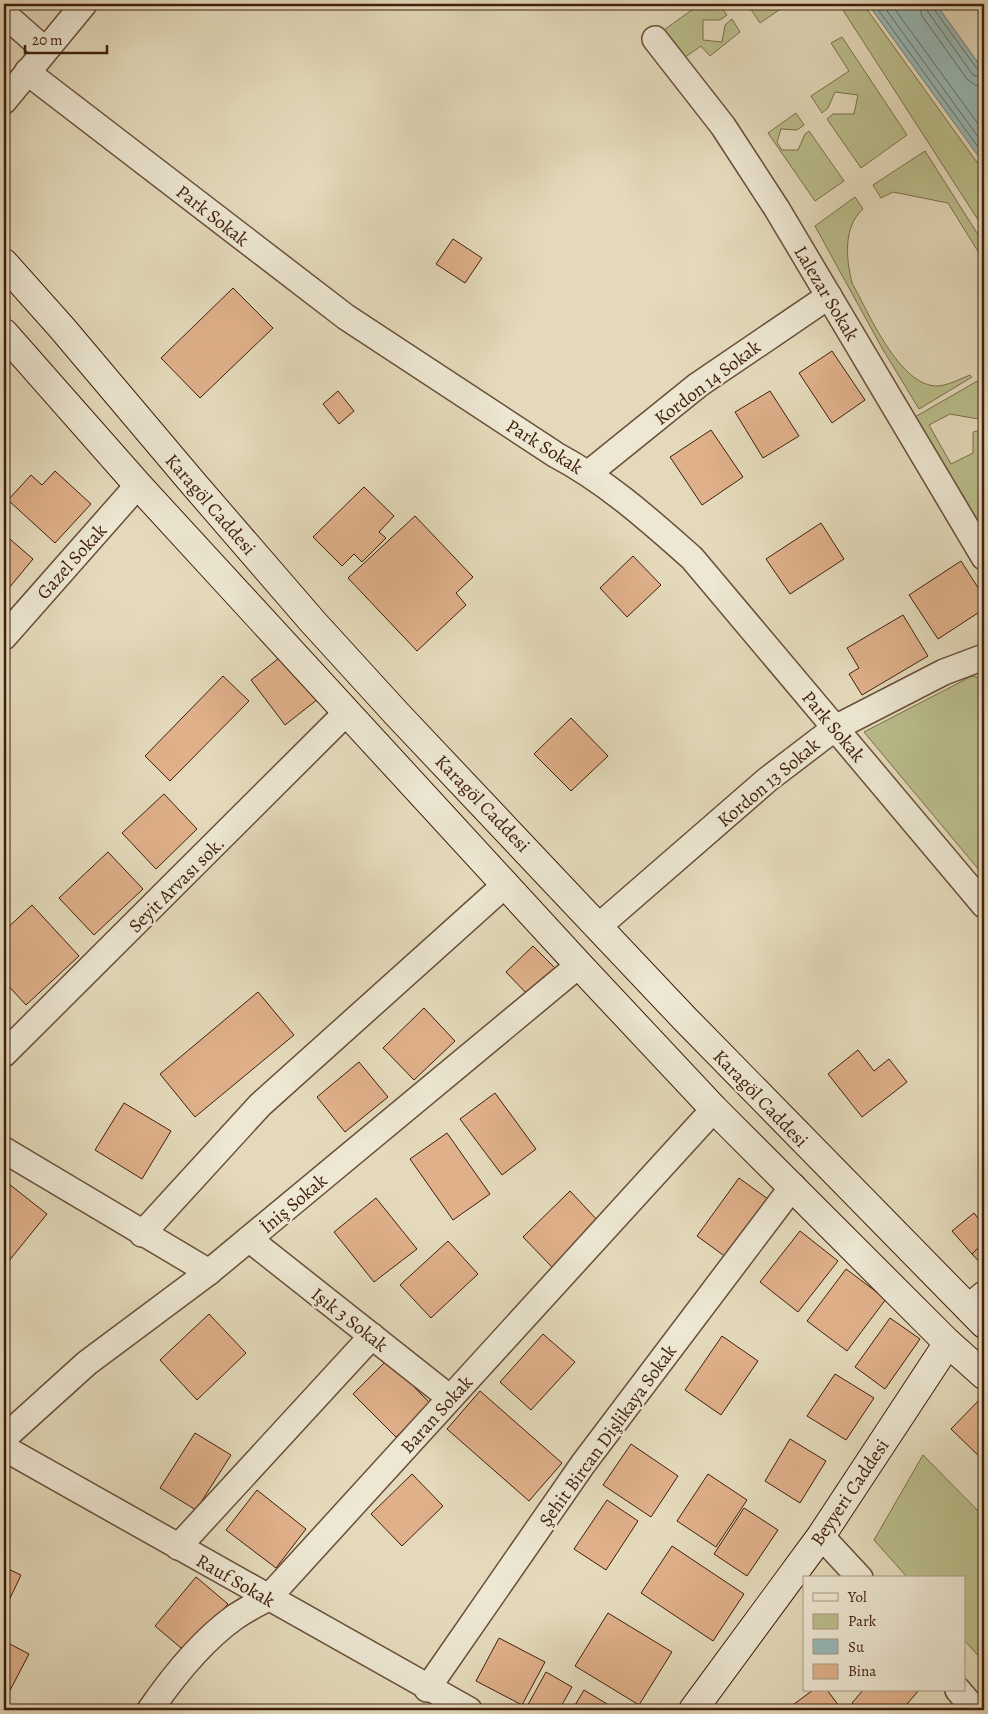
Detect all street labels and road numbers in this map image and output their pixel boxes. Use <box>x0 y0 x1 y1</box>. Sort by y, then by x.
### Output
street label: Park Sokak <box>171 179 255 253</box>
street label: Lalezar Sokak <box>788 241 865 346</box>
street label: Kordon 14 Sokak <box>649 334 767 431</box>
street label: Park Sokak <box>501 413 588 481</box>
street label: Karagöl Caddesi <box>159 448 262 561</box>
street label: Gazel Sokak <box>31 518 113 605</box>
street label: Park Sokak <box>796 685 871 768</box>
street label: Kordon 13 Sokak <box>712 732 826 833</box>
street label: Karagöl Caddesi <box>429 749 536 858</box>
street label: Seyit Arvası sok. <box>123 831 231 939</box>
street label: Karagöl Caddesi <box>707 1044 814 1153</box>
street label: İniş Sokak <box>255 1168 333 1240</box>
street label: Işık 3 Sokak <box>306 1282 394 1358</box>
street label: Şehit Bircan Dişlikaya Sokak <box>533 1339 683 1532</box>
street label: Baran Sokak <box>395 1370 479 1459</box>
street label: Beyyeri Caddesi <box>804 1434 895 1551</box>
street label: Rauf Sokak <box>191 1548 280 1614</box>

